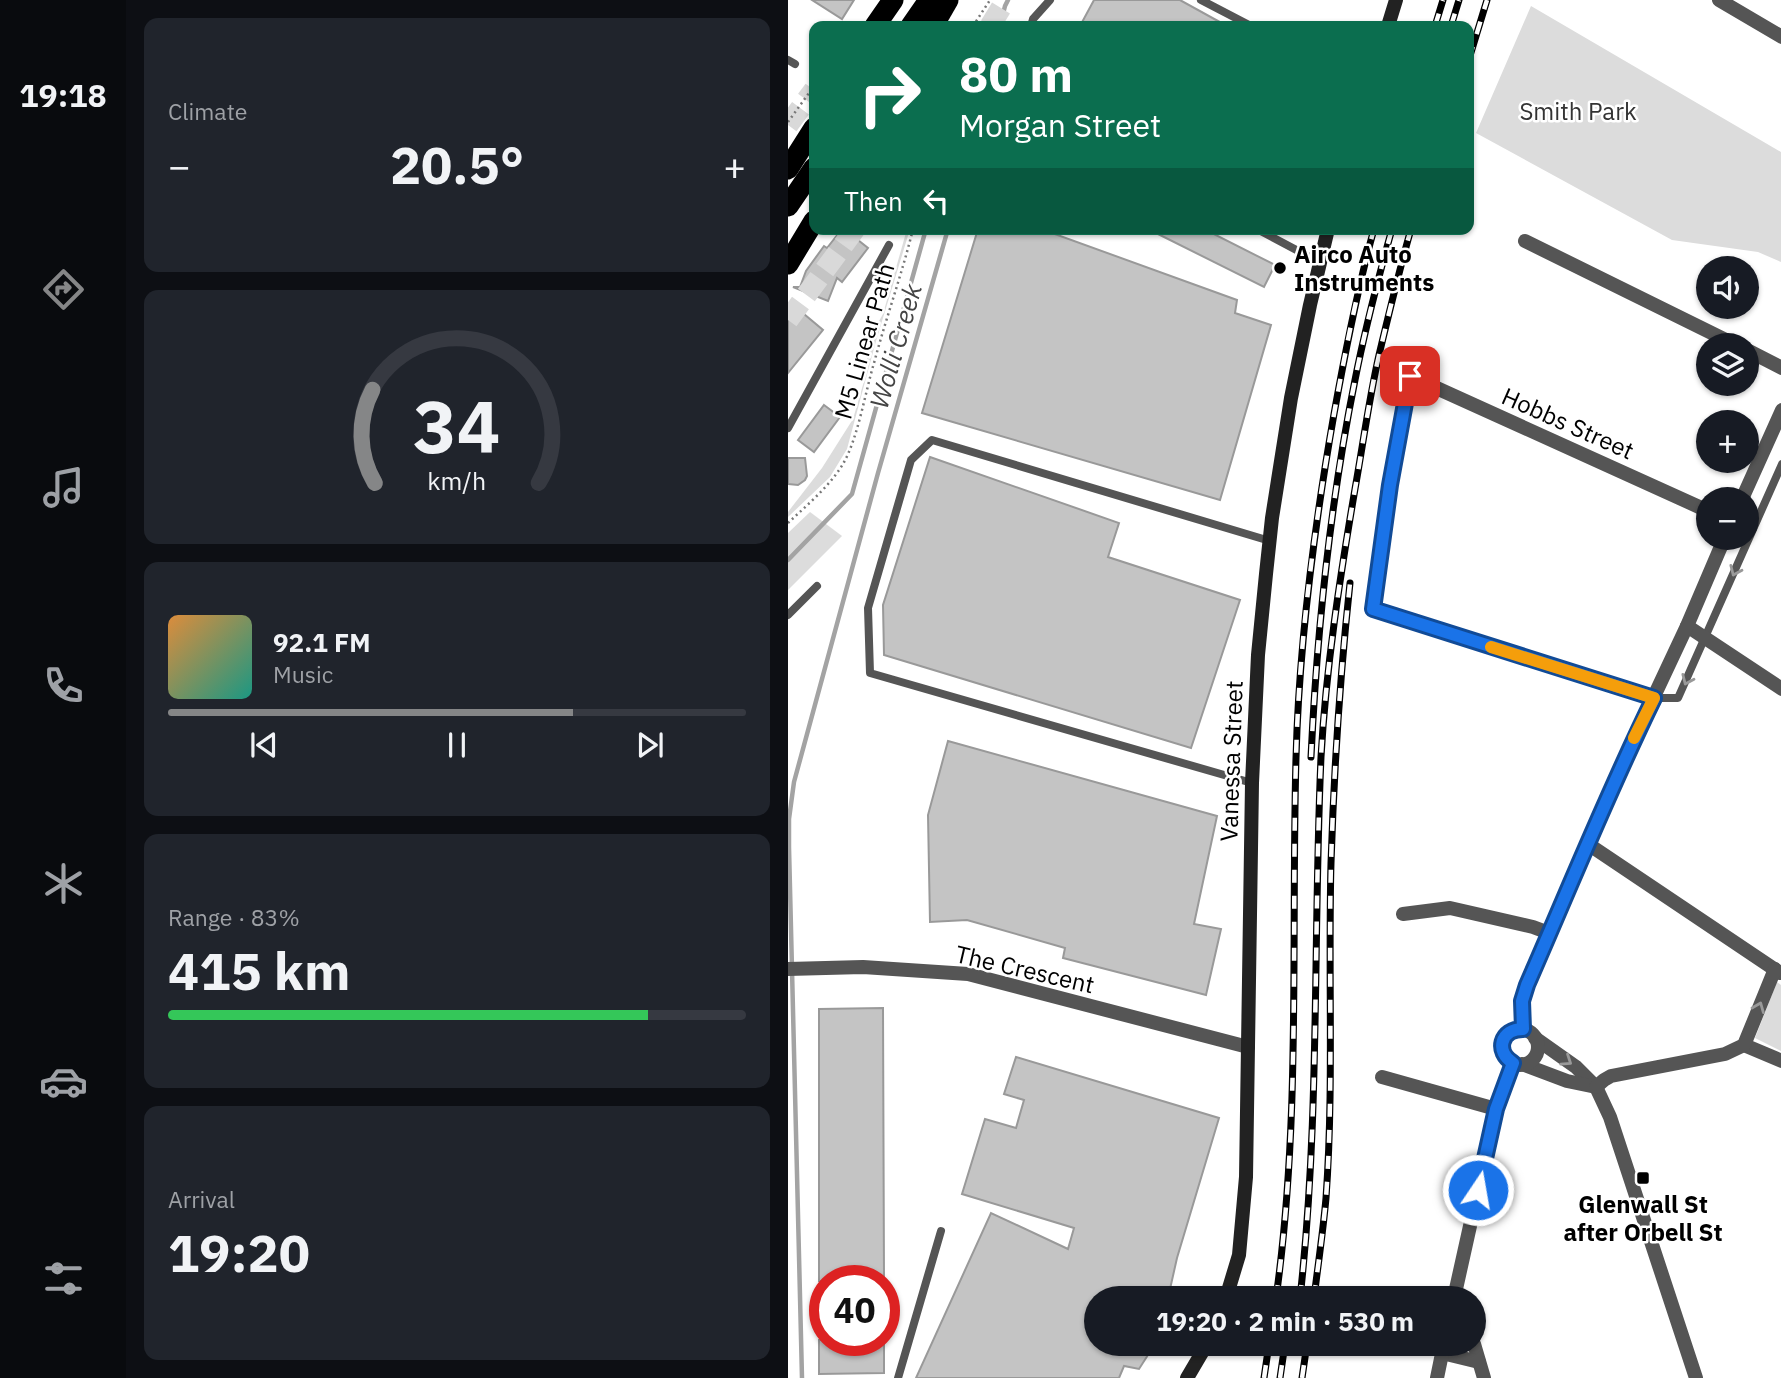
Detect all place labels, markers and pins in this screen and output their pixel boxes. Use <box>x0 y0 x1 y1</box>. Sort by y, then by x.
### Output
place label: Airco Auto Instruments <box>1294 238 1434 298</box>
marker: Airco Auto Instruments <box>1272 260 1288 276</box>
pin <box>1380 346 1440 406</box>
marker: Glenwall St after Orbell St <box>1635 1170 1651 1186</box>
place label: Glenwall St after Orbell St <box>1563 1188 1723 1248</box>

